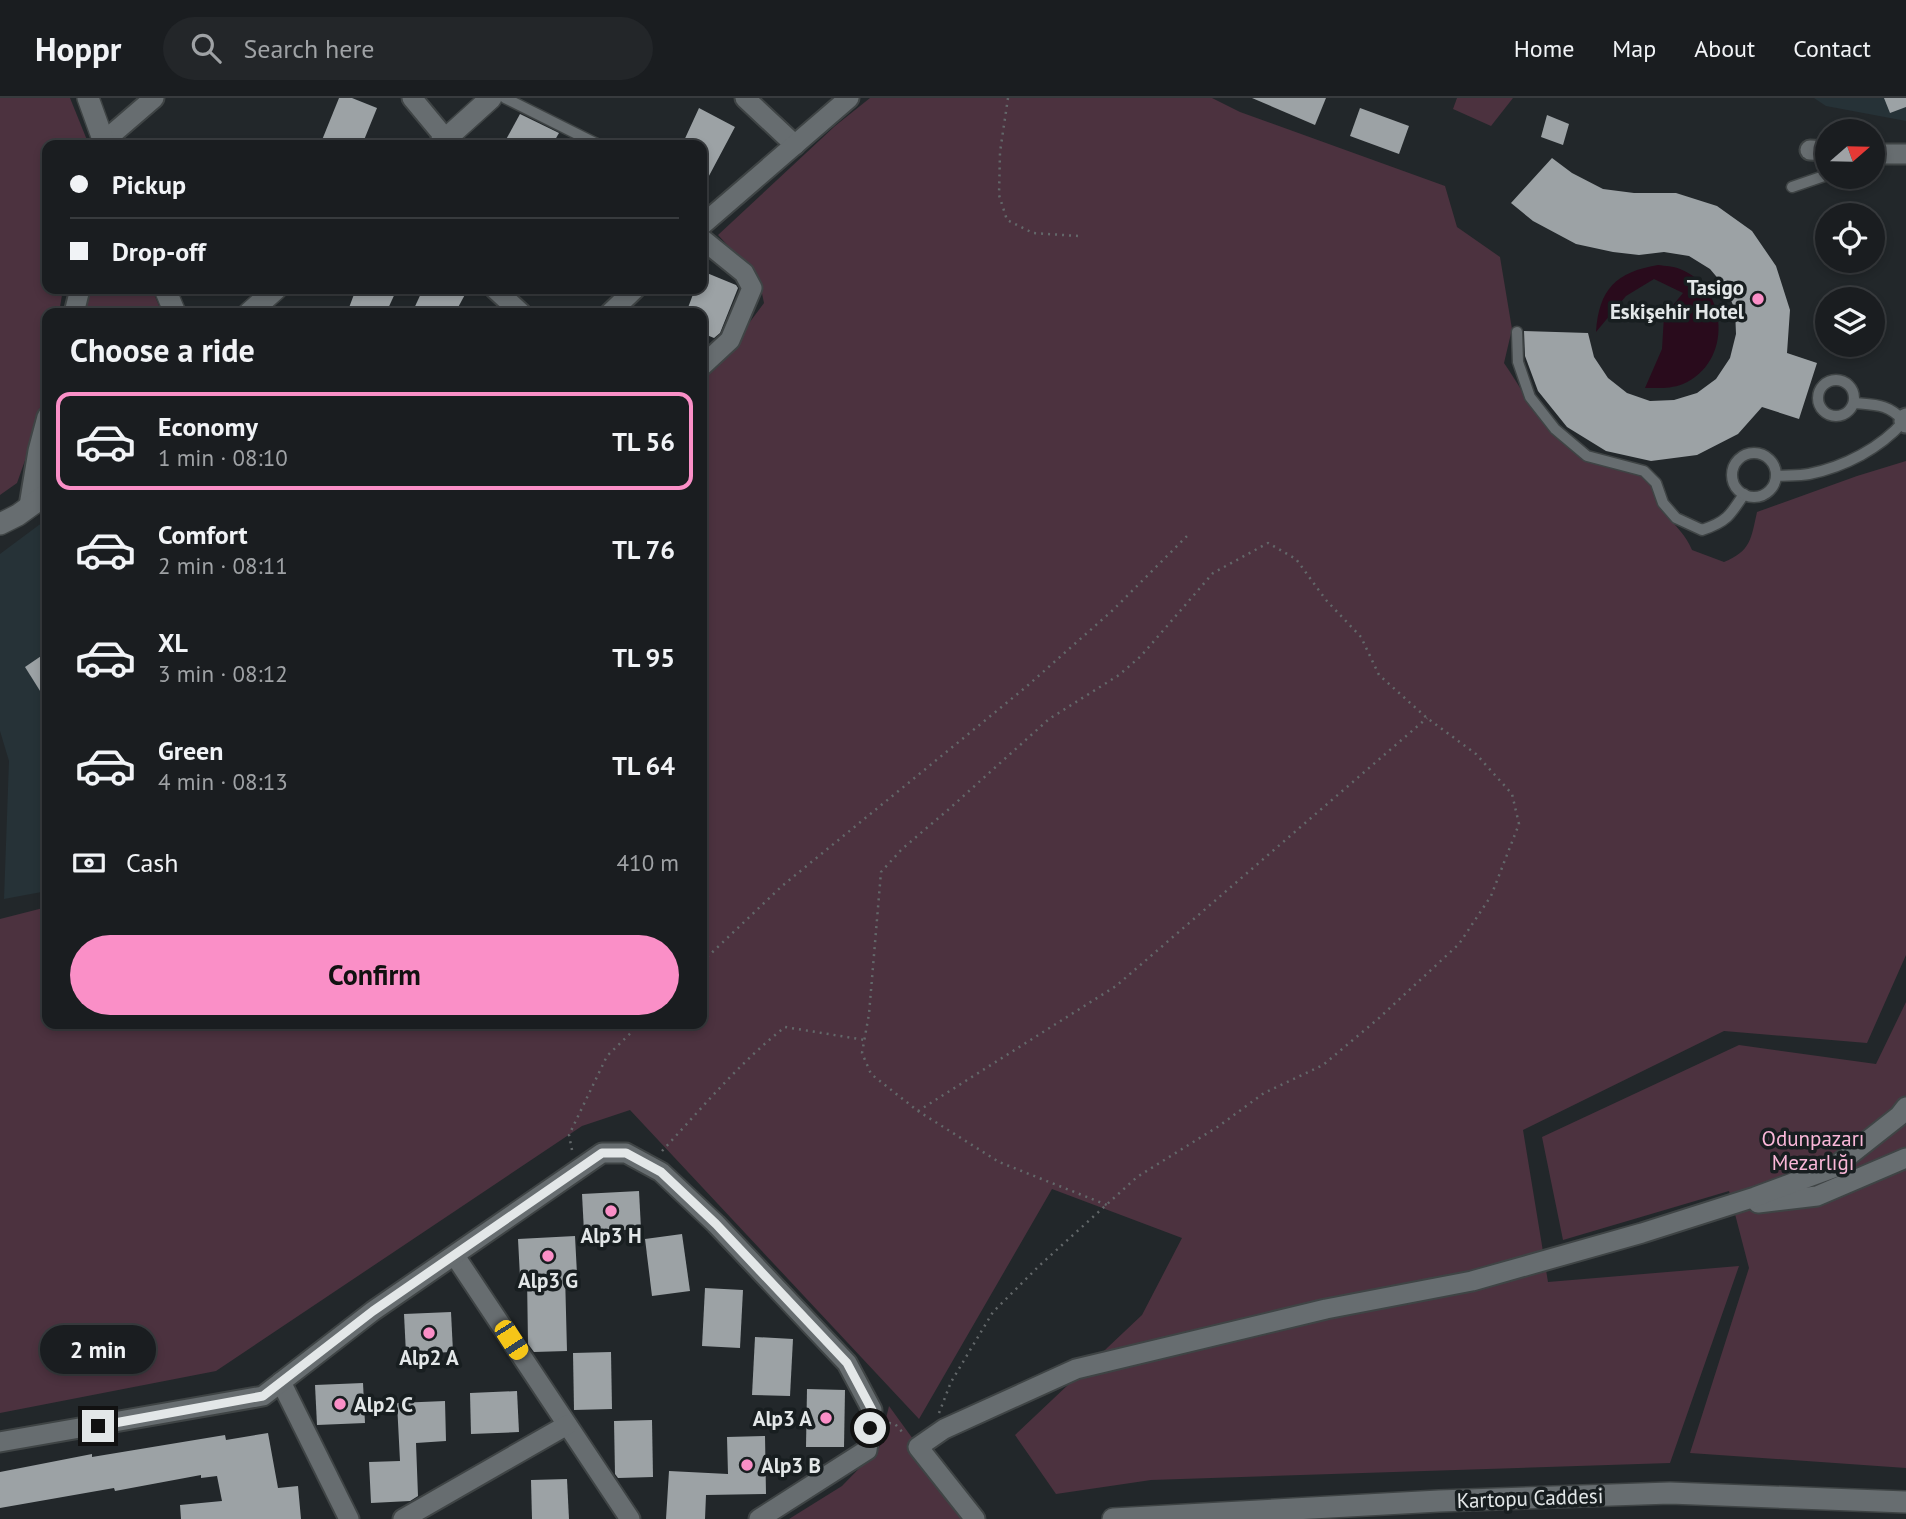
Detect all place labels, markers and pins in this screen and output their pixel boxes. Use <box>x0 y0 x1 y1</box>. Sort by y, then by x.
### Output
place label: Tasigo Eskişehir Hotel <box>1610 274 1745 325</box>
marker: Tasigo Eskişehir Hotel <box>1750 291 1766 307</box>
marker: Alp3 H <box>603 1203 619 1219</box>
place label: Alp3 H <box>580 1222 642 1249</box>
marker: Alp3 G <box>540 1248 556 1264</box>
place label: Alp3 G <box>518 1267 578 1294</box>
marker: Alp2 A <box>421 1325 437 1341</box>
place label: Alp2 A <box>399 1344 459 1371</box>
place label: Alp2 C <box>354 1391 413 1418</box>
marker: Alp2 C <box>332 1396 348 1412</box>
place label: Alp3 A <box>753 1405 812 1432</box>
marker: Alp3 A <box>818 1410 834 1426</box>
place label: Alp3 B <box>761 1452 821 1479</box>
marker: Alp3 B <box>739 1457 755 1473</box>

